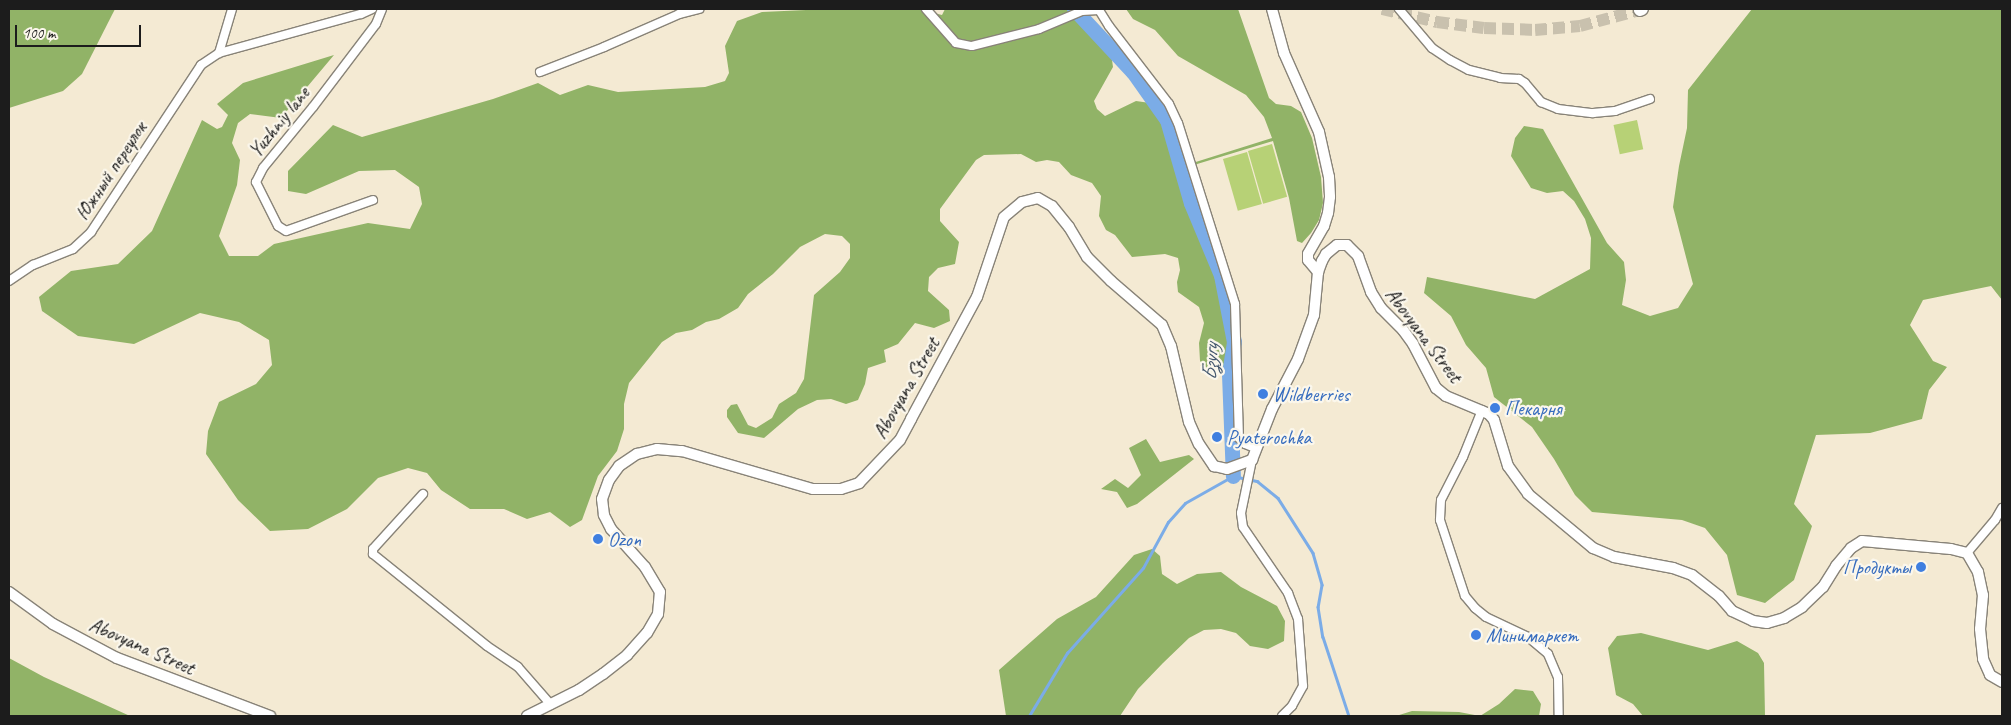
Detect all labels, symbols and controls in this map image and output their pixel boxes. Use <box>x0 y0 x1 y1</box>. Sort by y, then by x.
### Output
scale bar <box>18 15 144 47</box>
text: 100 m <box>23 24 55 43</box>
street label: Yuzhniy lane <box>243 82 315 162</box>
street label: Южный переулок <box>70 117 152 225</box>
street label: Abovyana Street <box>1380 283 1468 387</box>
street label: Abovyana Street <box>867 333 945 443</box>
water label: Бзугу <box>1196 343 1224 381</box>
place label: Wildberries <box>1273 382 1350 406</box>
marker: Wildberries <box>1257 388 1269 400</box>
place label: Пекарня <box>1505 396 1562 420</box>
marker: Пекарня <box>1489 402 1501 414</box>
place label: Pyaterochka <box>1227 425 1311 449</box>
marker: Pyaterochka <box>1211 431 1223 443</box>
place label: Ozon <box>608 527 641 551</box>
marker: Ozon <box>592 533 604 545</box>
place label: Продукты <box>1843 555 1911 579</box>
marker: Продукты <box>1915 561 1927 573</box>
street label: Abovyana Street <box>86 612 198 680</box>
place label: Минимаркет <box>1486 623 1578 647</box>
marker: Минимаркет <box>1470 629 1482 641</box>

